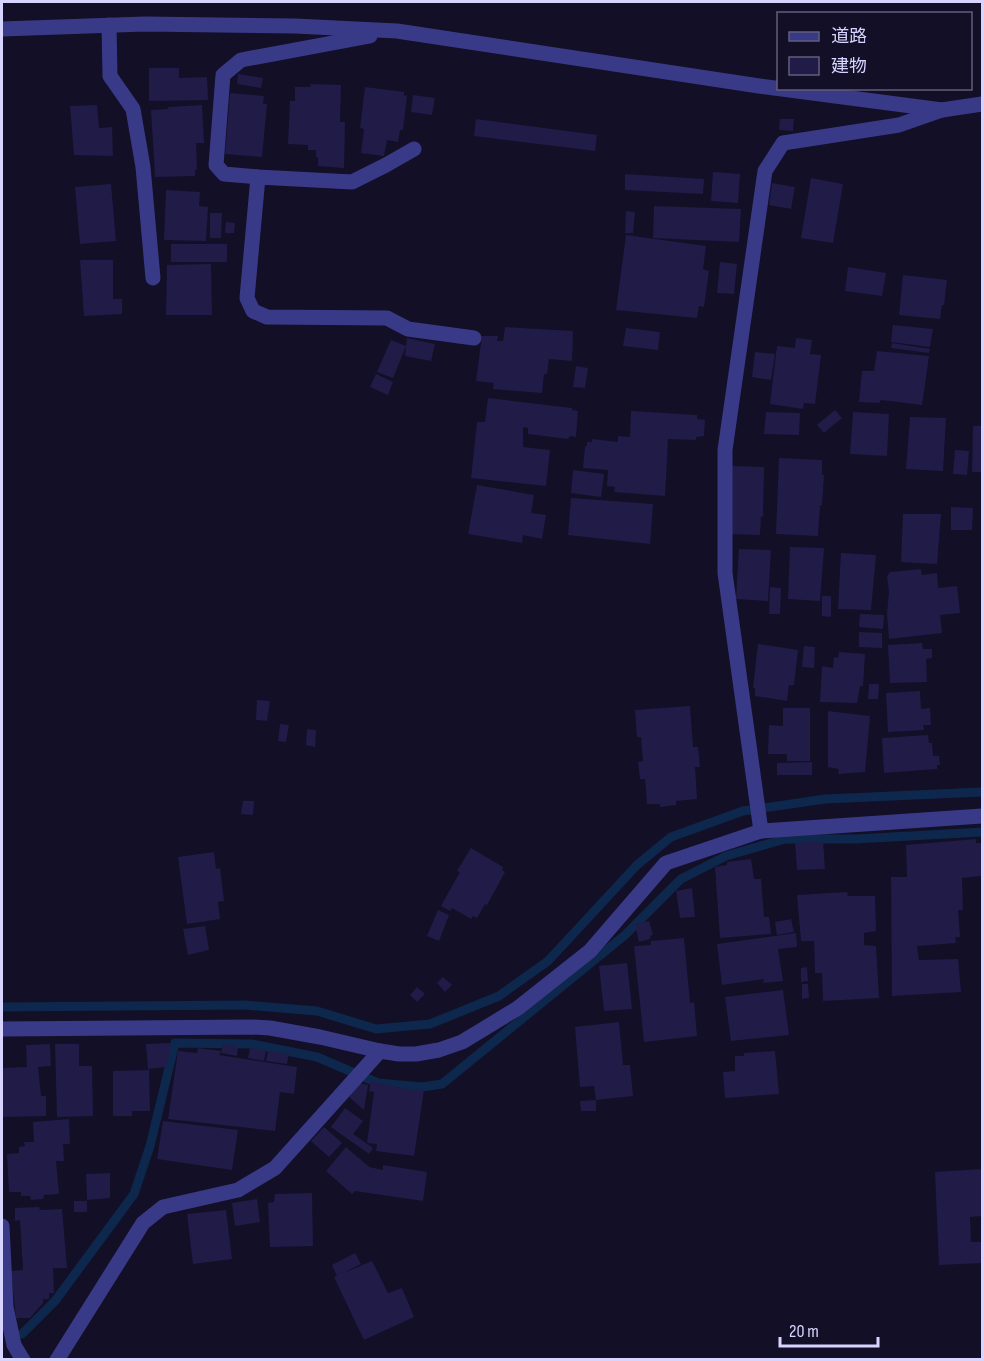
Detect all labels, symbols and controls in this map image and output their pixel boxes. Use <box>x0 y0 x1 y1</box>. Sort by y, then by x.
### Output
legend <box>777 12 972 90</box>
text: 道路 <box>831 26 867 47</box>
text: 建物 <box>831 56 867 77</box>
scale bar <box>780 1310 878 1348</box>
text: 20 m <box>789 1321 819 1342</box>

